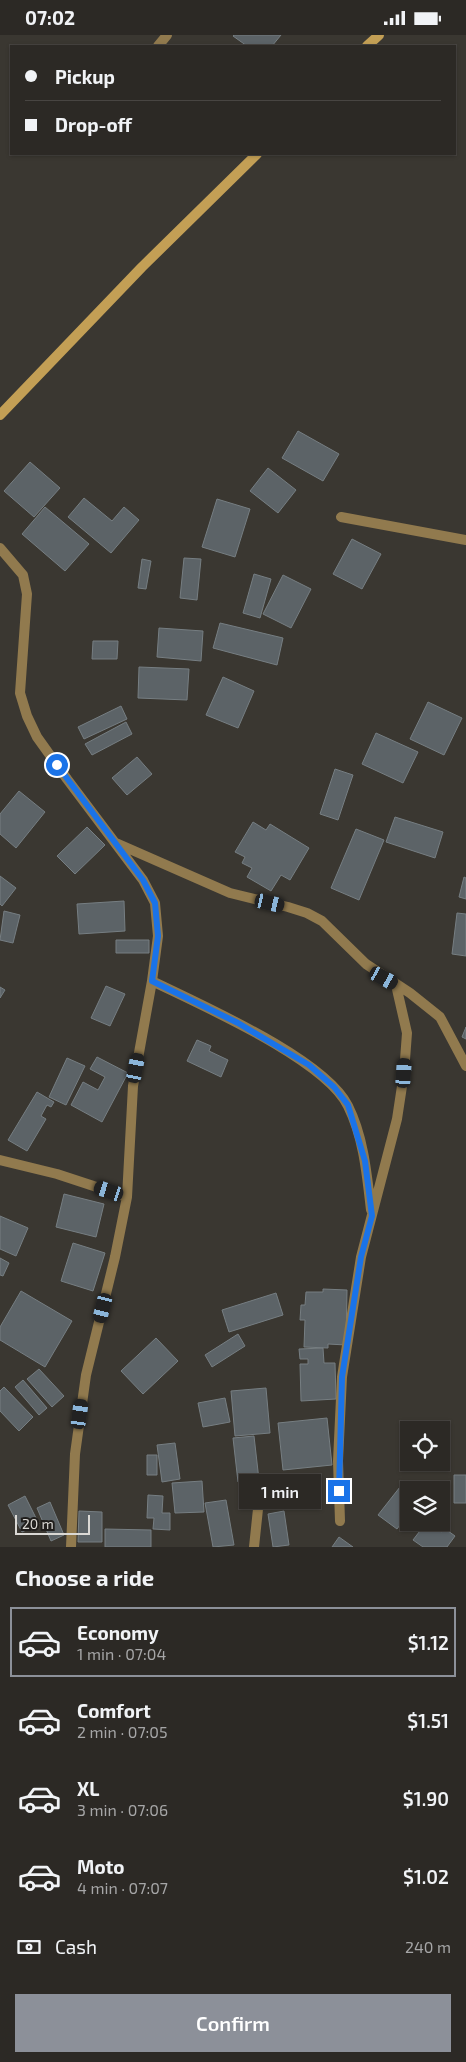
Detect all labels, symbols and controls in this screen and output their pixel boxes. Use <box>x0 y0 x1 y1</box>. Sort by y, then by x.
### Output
text: 07:02 <box>25 6 75 29</box>
text: Pickup <box>55 65 115 88</box>
text: Drop-off <box>55 113 132 136</box>
route start <box>46 754 68 776</box>
car <box>253 892 286 914</box>
car <box>367 964 400 992</box>
car <box>125 1052 146 1084</box>
car <box>395 1058 412 1088</box>
car <box>92 1179 125 1203</box>
car <box>92 1292 113 1324</box>
car <box>70 1398 89 1430</box>
map controls <box>400 1421 450 1531</box>
button: locate <box>400 1421 450 1471</box>
callout: 1 min <box>239 1473 322 1509</box>
route end <box>328 1480 350 1502</box>
button: layers <box>400 1481 450 1531</box>
text: 1 min <box>261 1482 299 1501</box>
scale bar <box>15 1512 90 1535</box>
text: 20 m <box>22 1515 54 1532</box>
text: Choose a ride <box>15 1564 154 1590</box>
icon: car <box>17 1620 62 1665</box>
text: Economy <box>77 1621 159 1644</box>
text: $1.12 <box>408 1631 449 1654</box>
text: 1 min · 07:04 <box>77 1644 166 1663</box>
icon: car <box>17 1698 62 1743</box>
text: Comfort <box>77 1699 151 1722</box>
text: $1.51 <box>407 1709 449 1732</box>
text: 2 min · 07:05 <box>77 1722 168 1741</box>
icon: car <box>17 1776 62 1821</box>
text: XL <box>77 1777 99 1800</box>
text: $1.90 <box>403 1787 449 1810</box>
text: 3 min · 07:06 <box>77 1800 168 1819</box>
icon: car <box>17 1854 62 1899</box>
text: Moto <box>77 1855 125 1878</box>
text: $1.02 <box>403 1865 449 1888</box>
text: 4 min · 07:07 <box>77 1878 168 1897</box>
icon: cash <box>15 1933 43 1961</box>
text: Cash <box>55 1935 97 1958</box>
text: 240 m <box>405 1937 451 1956</box>
button: Confirm <box>15 1994 451 2052</box>

